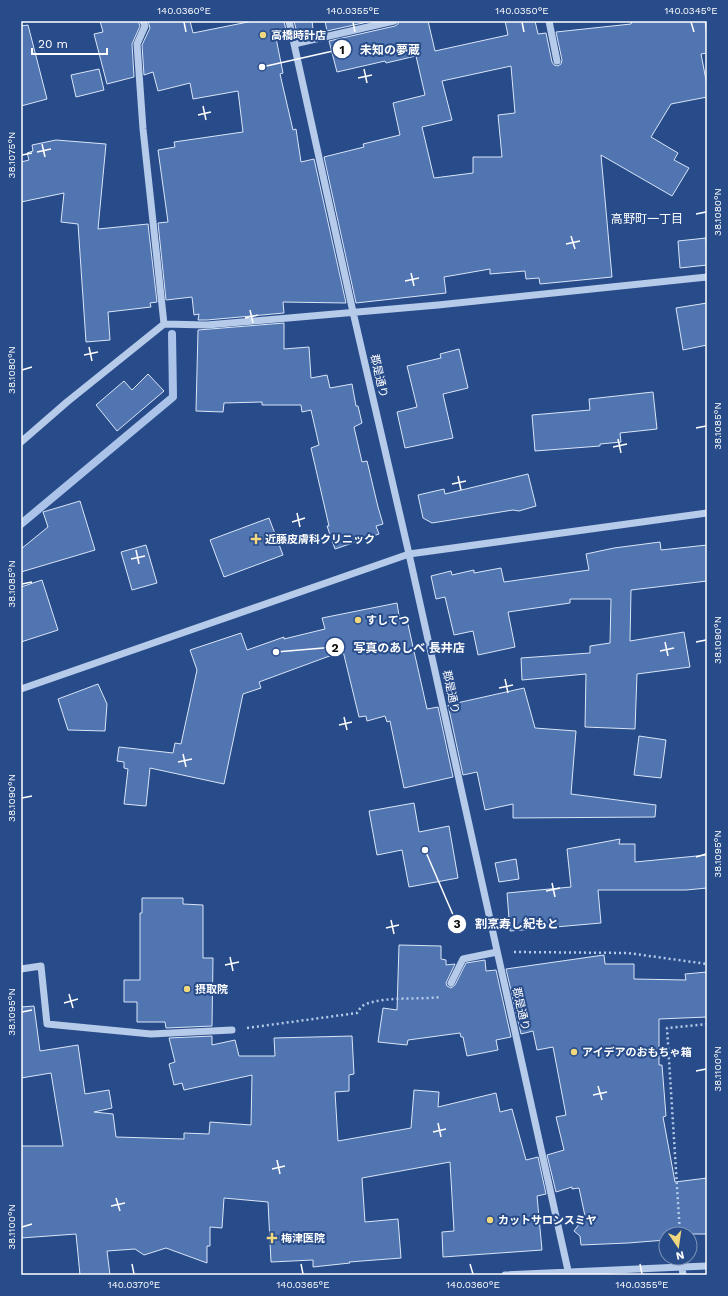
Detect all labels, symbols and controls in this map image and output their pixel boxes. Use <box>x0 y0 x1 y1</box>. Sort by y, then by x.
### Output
text: 140.0360°E <box>157 5 211 16</box>
text: 140.0355°E <box>327 5 379 16</box>
text: 140.0350°E <box>495 5 549 16</box>
text: 140.0345°E <box>664 5 718 16</box>
place label: 高橋時計店 <box>271 29 326 42</box>
scale bar <box>32 30 107 56</box>
marker: 高橋時計店 <box>258 30 268 40</box>
text: 20 m <box>38 37 68 51</box>
callout: 未知の夢蔵 <box>332 37 428 61</box>
text: 1 <box>339 43 345 57</box>
text: 未知の夢蔵 <box>360 43 420 57</box>
text: 38.1075°N <box>6 132 17 178</box>
text: 38.1080°N <box>712 188 723 236</box>
district label: 高野町一丁目 <box>611 212 683 226</box>
text: 38.1080°N <box>6 346 17 394</box>
street label: 郡是通り <box>368 353 390 399</box>
text: 38.1085°N <box>712 402 723 450</box>
marker: 近藤皮膚科クリニック <box>250 533 262 545</box>
place label: 近藤皮膚科クリニック <box>265 533 375 546</box>
text: 38.1085°N <box>6 560 17 608</box>
place label: すしてつ <box>366 614 409 627</box>
marker: すしてつ <box>353 615 363 625</box>
text: 38.1090°N <box>712 616 723 664</box>
callout: 写真のあしべ 長井店 <box>325 635 473 659</box>
text: 2 <box>331 641 339 655</box>
text: 写真のあしべ 長井店 <box>353 641 465 655</box>
street label: 郡是通り <box>440 669 462 715</box>
text: 38.1090°N <box>6 774 17 822</box>
text: 38.1095°N <box>712 830 723 878</box>
callout: 割烹寿し紀もと <box>447 912 567 936</box>
text: 3 <box>453 917 461 931</box>
text: 割烹寿し紀もと <box>475 917 559 931</box>
place label: 摂取院 <box>195 983 228 996</box>
marker: 摂取院 <box>182 984 192 994</box>
street label: 郡是通り <box>510 986 532 1032</box>
text: 38.1095°N <box>6 988 17 1036</box>
place label: アイデアのおもちゃ箱 <box>582 1046 691 1059</box>
text: 38.1100°N <box>712 1046 723 1092</box>
marker: アイデアのおもちゃ箱 <box>569 1047 579 1057</box>
text: 38.1100°N <box>6 1204 17 1250</box>
place label: カットサロンスミヤ <box>498 1214 597 1227</box>
marker: カットサロンスミヤ <box>485 1215 495 1225</box>
north arrow <box>658 1226 698 1266</box>
marker: 梅津医院 <box>266 1232 278 1244</box>
place label: 梅津医院 <box>281 1232 325 1245</box>
text: N <box>675 1248 686 1263</box>
text: 140.0370°E <box>108 1279 160 1290</box>
text: 140.0365°E <box>276 1279 330 1290</box>
text: 140.0360°E <box>446 1279 500 1290</box>
text: 140.0355°E <box>616 1279 668 1290</box>

